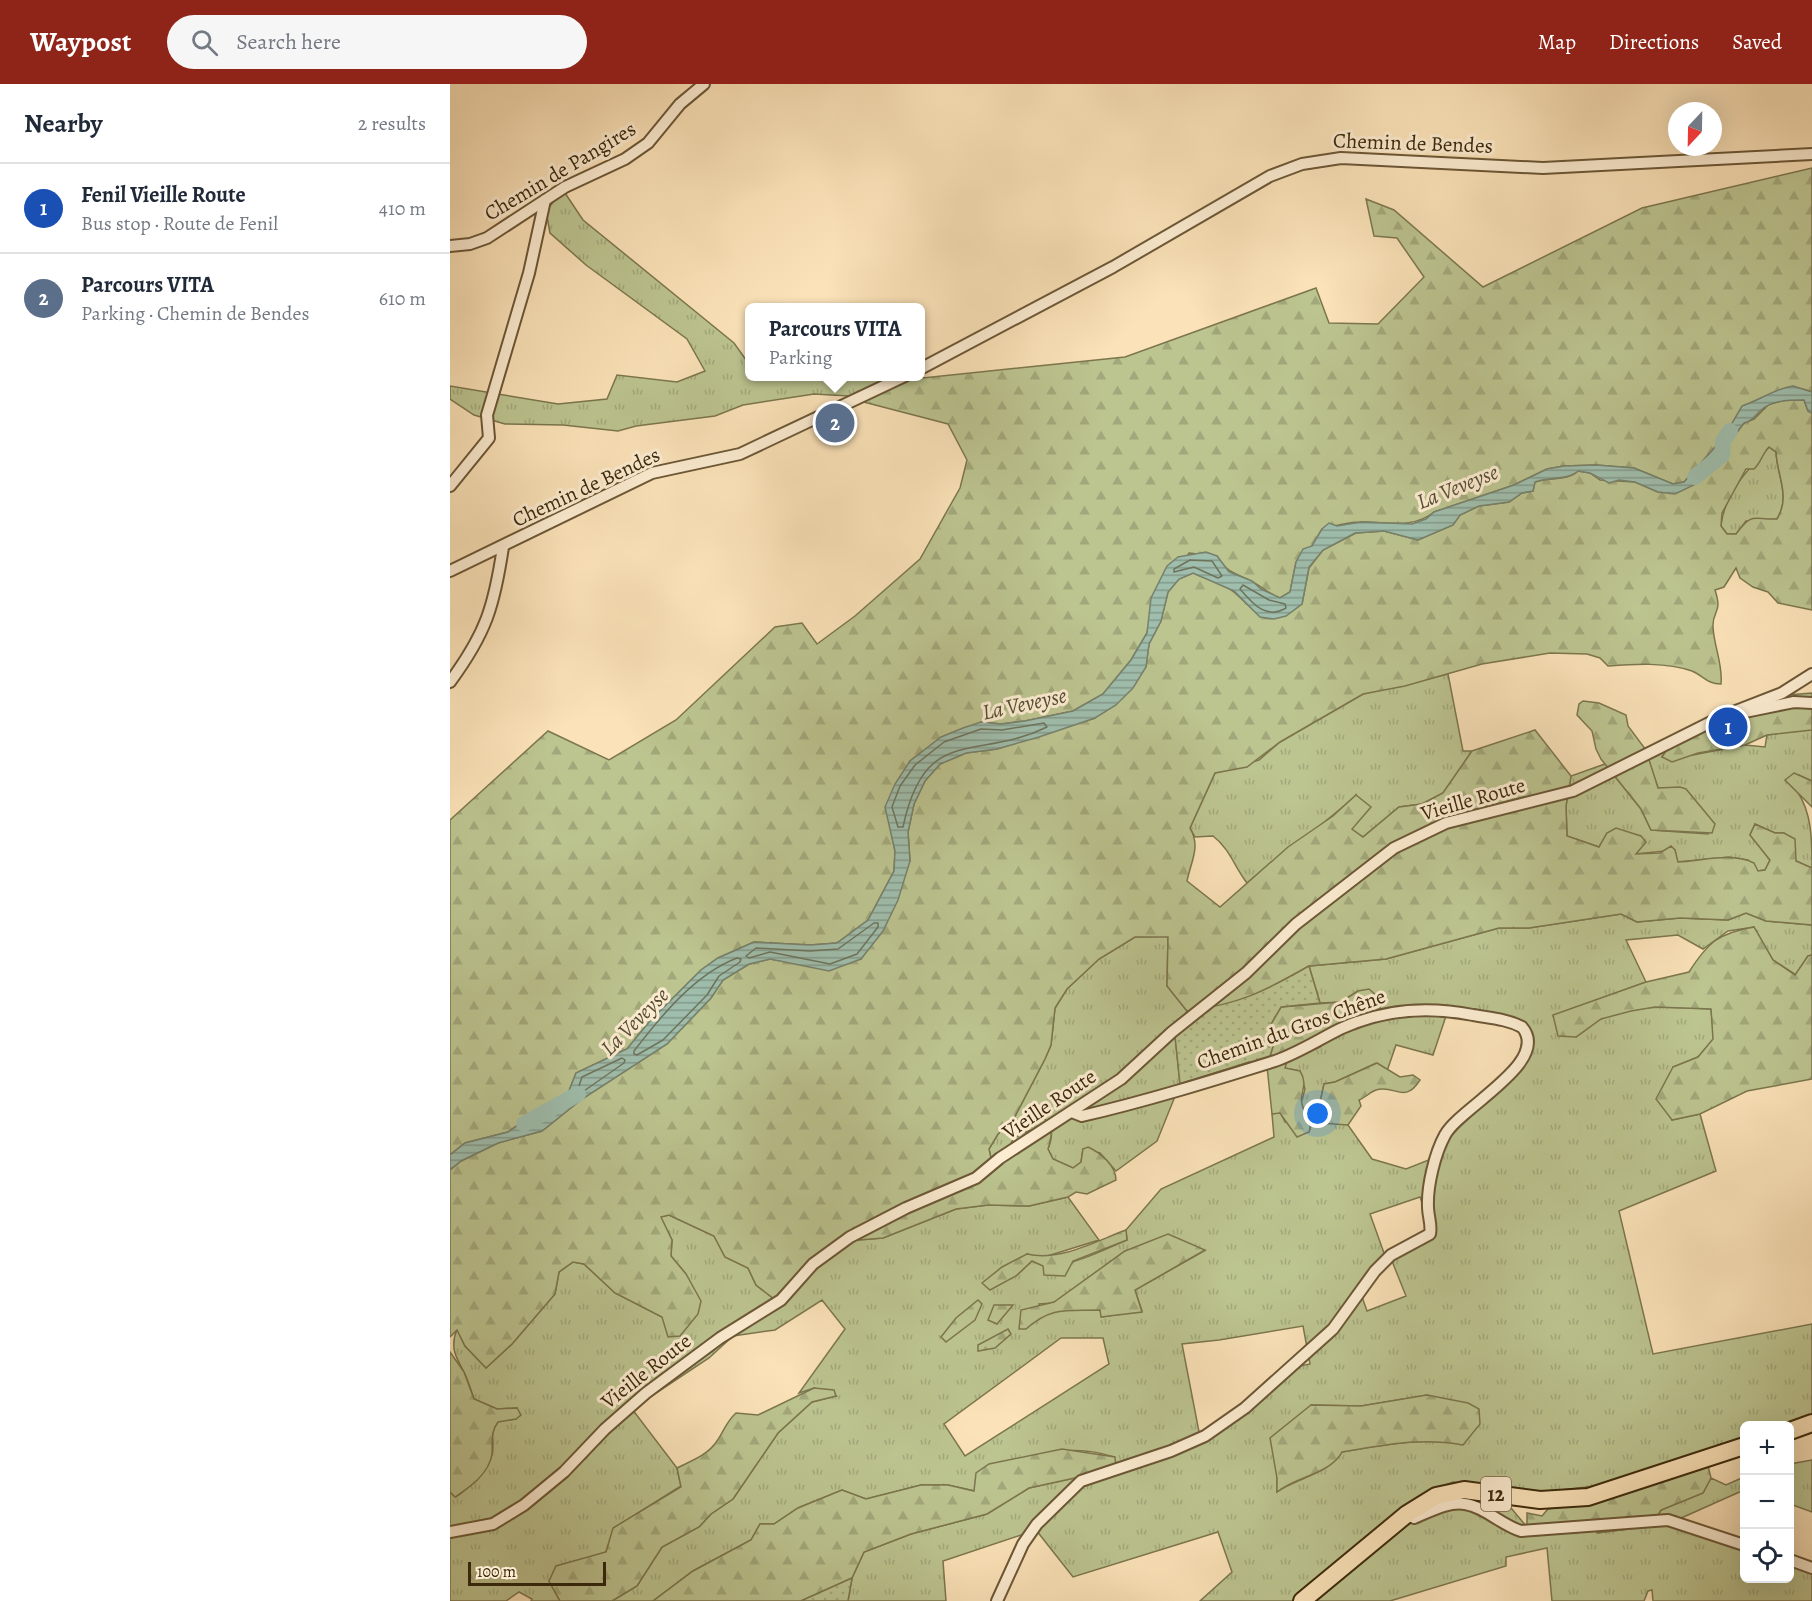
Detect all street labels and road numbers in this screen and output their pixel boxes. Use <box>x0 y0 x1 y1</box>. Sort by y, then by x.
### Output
street label: Chemin de Pangires <box>479 115 641 227</box>
street label: Chemin de Bendes <box>1333 126 1493 160</box>
street label: Chemin de Bendes <box>508 440 664 534</box>
street label: Vieille Route <box>1417 771 1528 828</box>
street label: Chemin du Gros Chêne <box>1193 982 1389 1076</box>
street label: Vieille Route <box>996 1062 1101 1146</box>
street label: Vieille Route <box>594 1327 697 1416</box>
road number: 12 <box>1481 1477 1511 1511</box>

